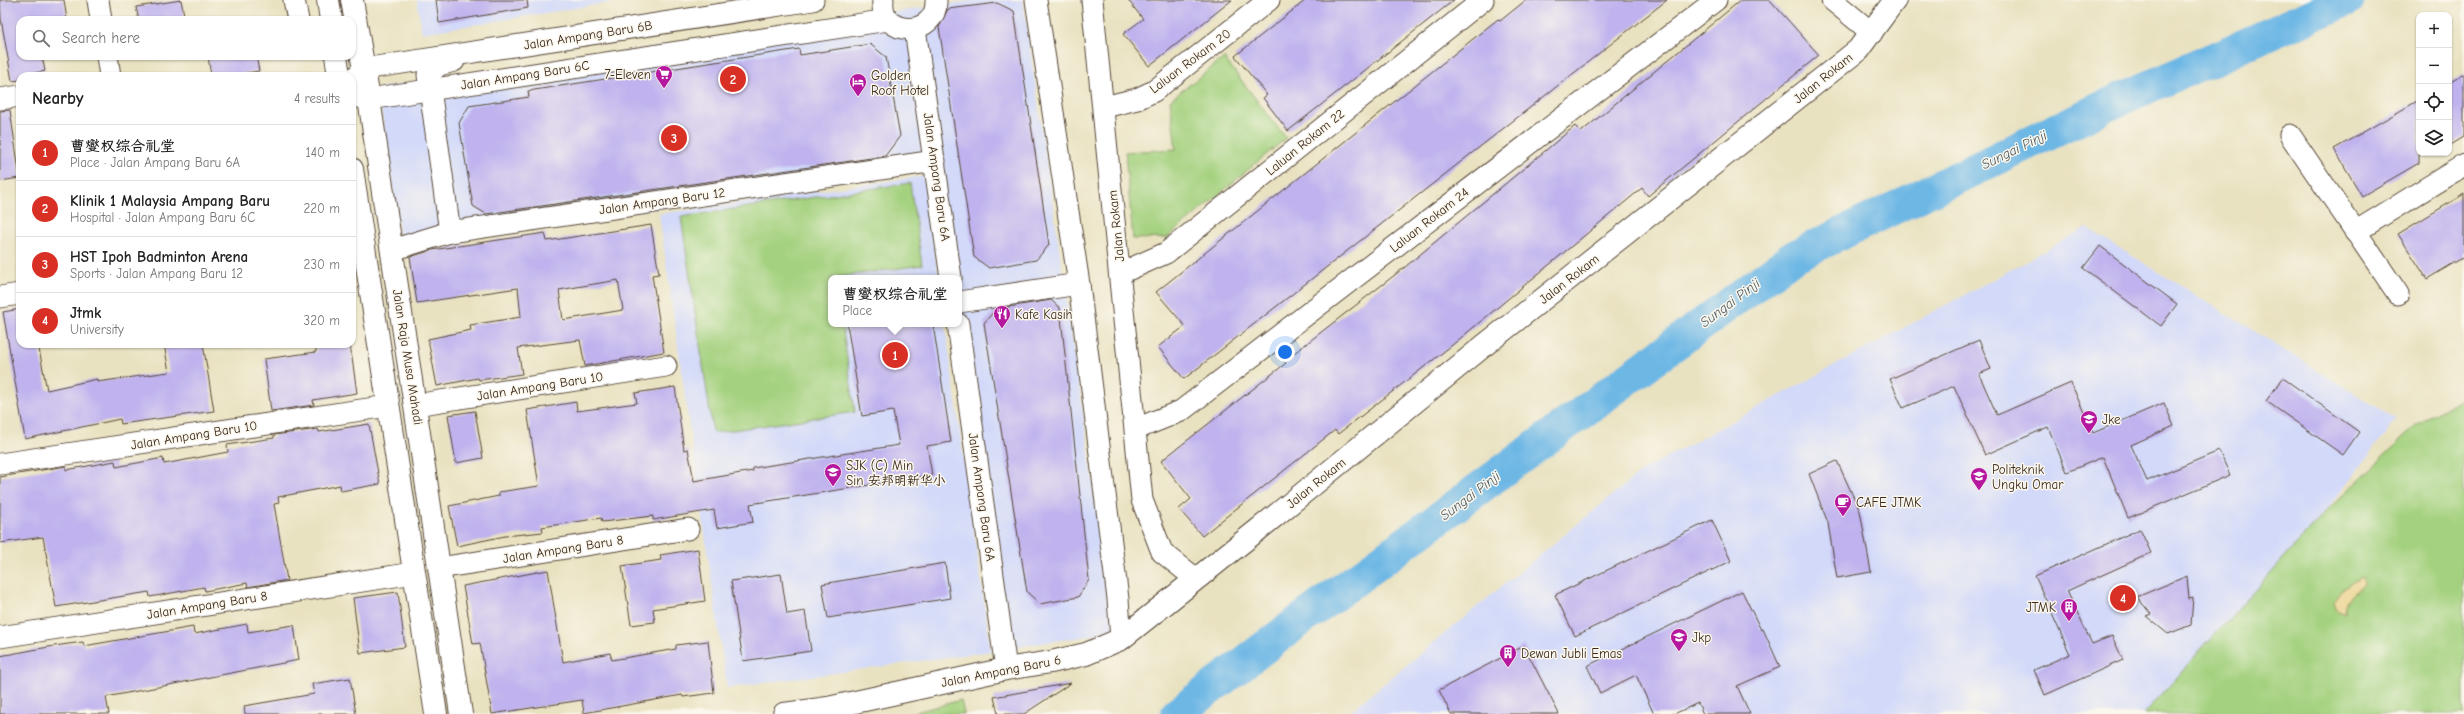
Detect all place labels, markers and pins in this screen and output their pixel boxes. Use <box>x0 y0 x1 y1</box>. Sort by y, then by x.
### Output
supermarket icon: 7-Eleven <box>654 64 674 89</box>
pin: 2 <box>720 64 746 94</box>
place label: 7-Eleven <box>605 67 651 82</box>
place label: Golden Roof Hotel <box>871 68 929 98</box>
hotel icon: Golden Roof Hotel <box>848 72 868 97</box>
pin: 3 <box>661 123 687 153</box>
restaurant icon: Kafe Kasih <box>992 304 1012 329</box>
place label: Kafe Kasih <box>1015 307 1073 322</box>
pin: 1 <box>882 340 908 370</box>
school or university icon: Jke <box>2079 409 2099 434</box>
place label: Jke <box>2102 412 2121 427</box>
place label: SJK (C) Min Sin 安邦明新华小 <box>846 458 946 488</box>
school or university icon: SJK (C) Min Sin 安邦明新华小 <box>823 462 843 487</box>
place label: Politeknik Ungku Omar <box>1992 462 2064 492</box>
school or university icon: Politeknik Ungku Omar <box>1969 466 1989 491</box>
cafe icon: CAFE JTMK <box>1833 492 1853 517</box>
place label: CAFE JTMK <box>1856 495 1922 510</box>
pin: 4 <box>2110 583 2136 613</box>
building icon: JTMK <box>2059 597 2079 622</box>
place label: JTMK <box>2026 600 2057 615</box>
school or university icon: Jkp <box>1669 627 1689 652</box>
place label: Jkp <box>1692 630 1711 645</box>
building icon: Dewan Jubli Emas <box>1498 643 1518 668</box>
place label: Dewan Jubli Emas <box>1521 646 1622 661</box>

